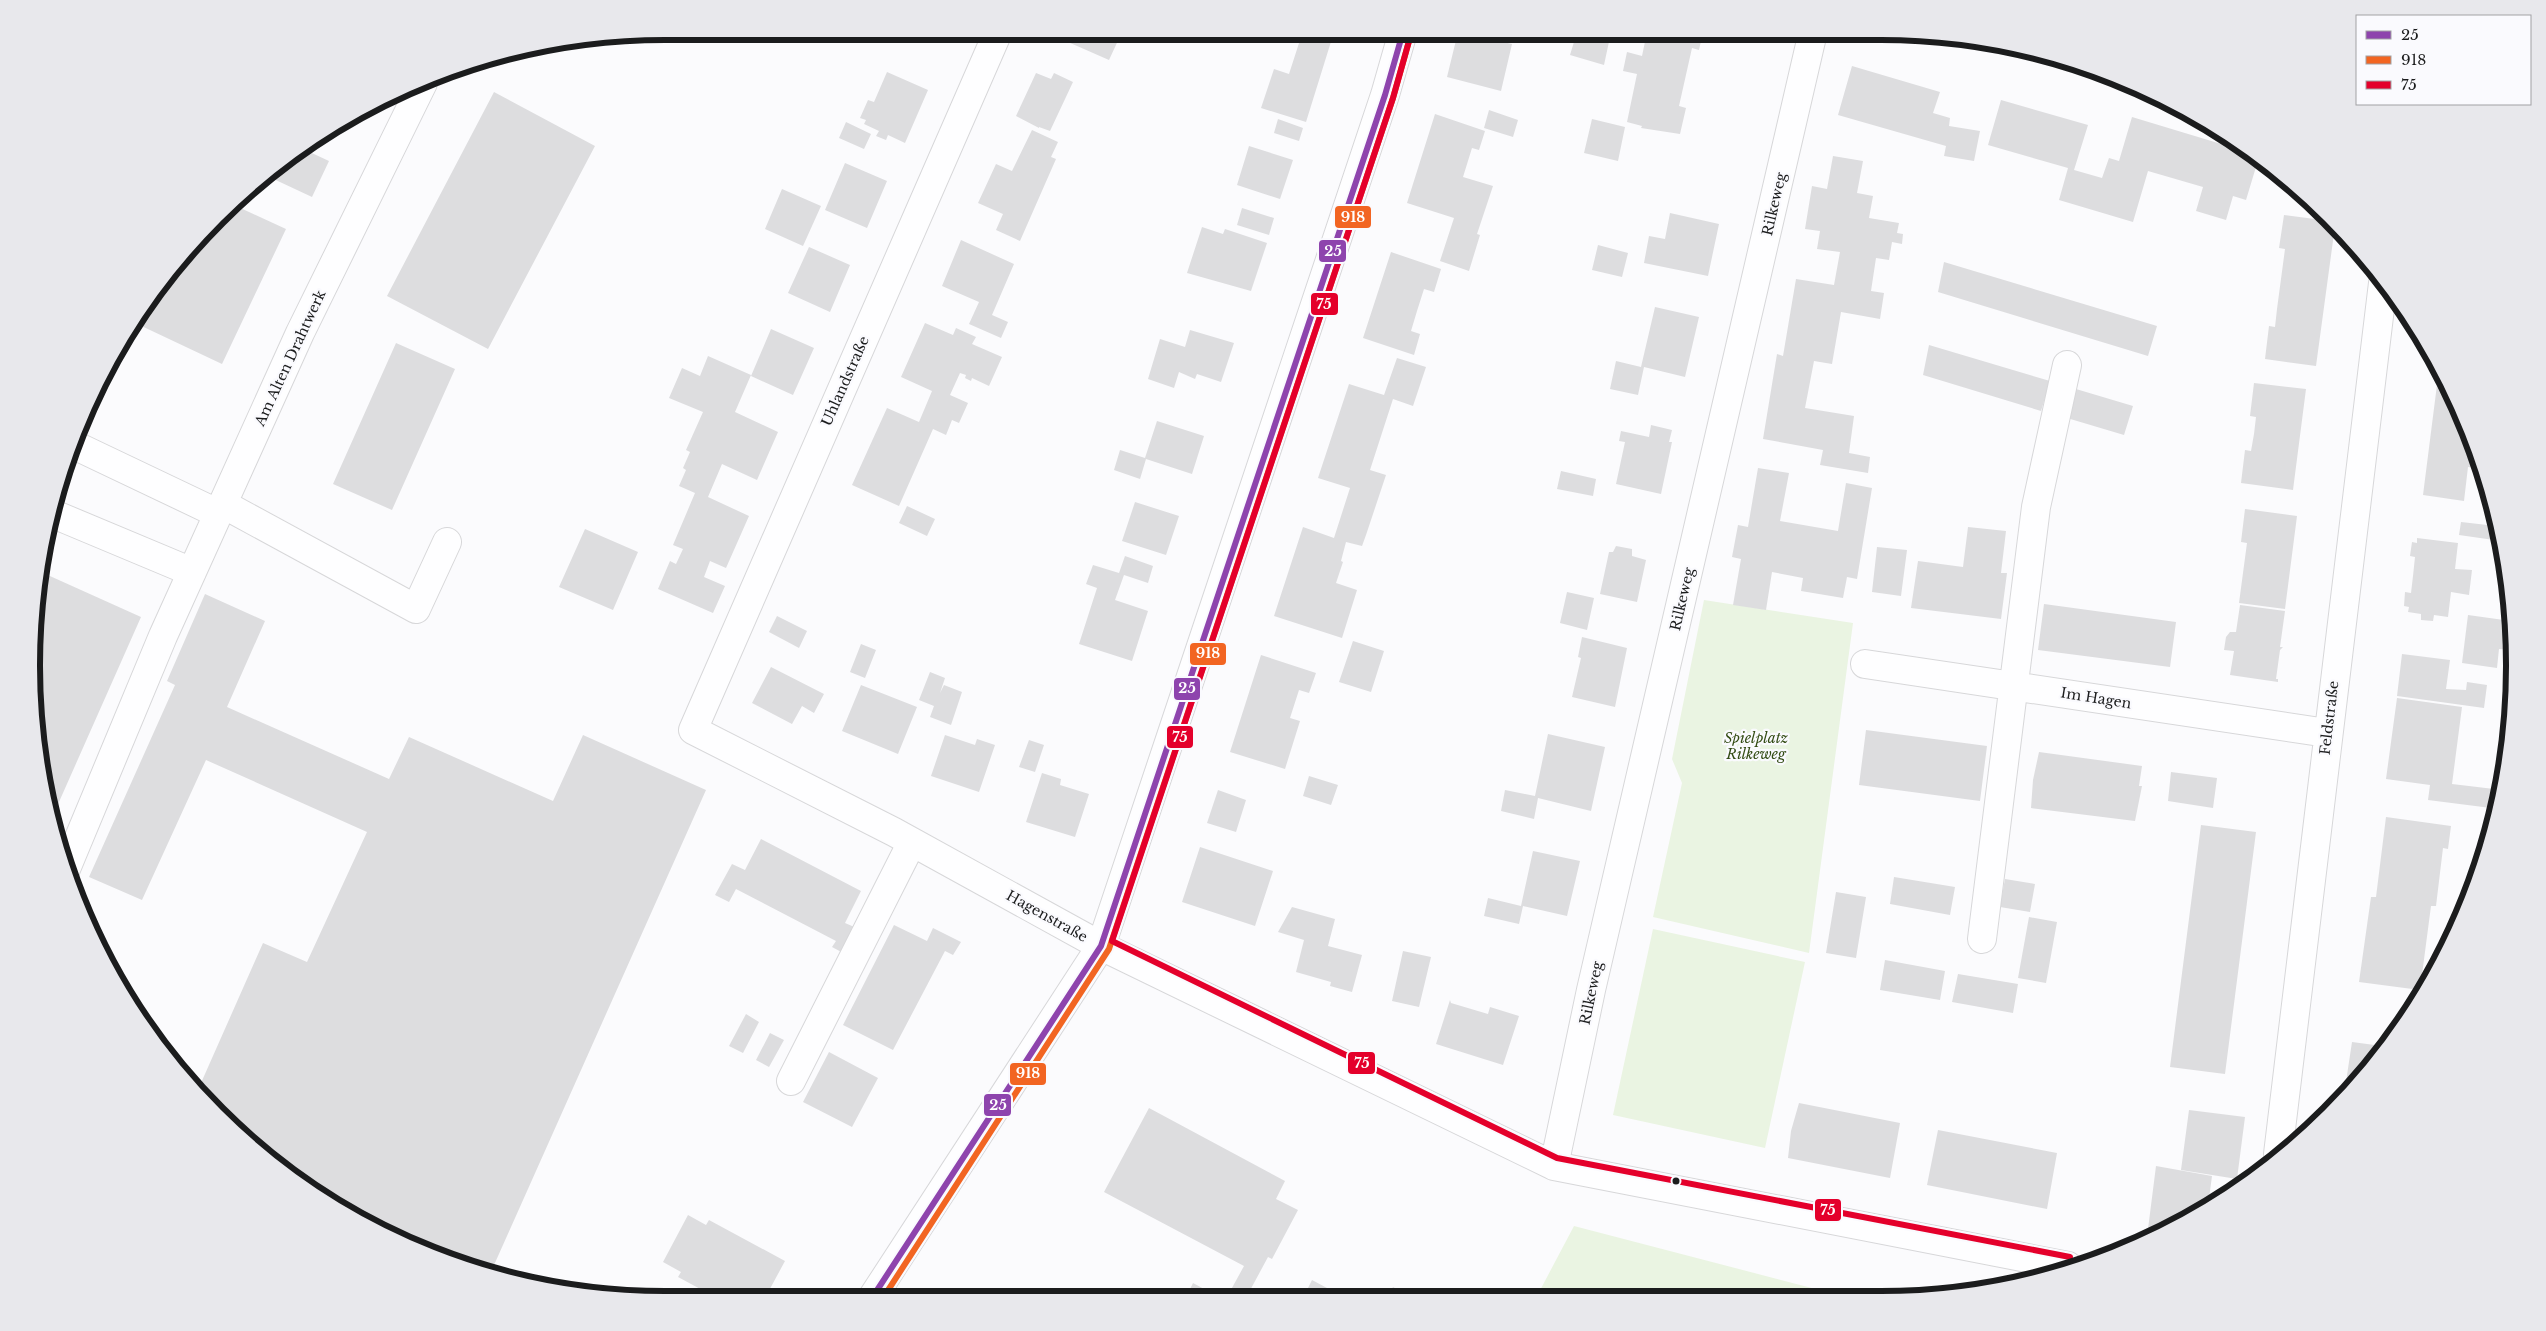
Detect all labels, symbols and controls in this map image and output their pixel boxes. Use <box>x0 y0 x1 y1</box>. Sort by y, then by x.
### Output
legend <box>2356 15 2531 105</box>
text: 25 <box>2401 25 2419 44</box>
text: 918 <box>2401 50 2426 69</box>
text: 75 <box>2401 75 2417 94</box>
street label: Rilkeweg <box>1758 170 1790 237</box>
line badge: 918 <box>1334 205 1372 229</box>
text: 918 <box>1341 208 1365 226</box>
line badge: 25 <box>1318 239 1347 263</box>
text: 25 <box>1324 242 1342 260</box>
street label: Am Alten Drahtwerk <box>250 287 330 430</box>
line badge: 75 <box>1310 292 1339 316</box>
text: 75 <box>1316 295 1332 313</box>
street label: Uhlandstraße <box>817 333 873 429</box>
street label: Rilkeweg <box>1666 565 1698 632</box>
line badge: 918 <box>1189 642 1227 666</box>
text: 918 <box>1196 644 1220 662</box>
line badge: 25 <box>1173 677 1201 701</box>
text: 25 <box>1178 679 1196 697</box>
street label: Feldstraße <box>2316 680 2342 756</box>
street label: Im Hagen <box>2059 684 2133 713</box>
line badge: 75 <box>1166 725 1194 749</box>
text: 75 <box>1172 728 1188 746</box>
park label: Spielplatz Rilkeweg <box>1724 729 1788 763</box>
street label: Hagenstraße <box>1003 886 1091 946</box>
street label: Rilkeweg <box>1576 959 1607 1026</box>
line badge: 75 <box>1347 1051 1376 1075</box>
text: 75 <box>1354 1054 1370 1072</box>
line badge: 918 <box>1009 1062 1047 1086</box>
text: 918 <box>1016 1064 1040 1082</box>
line badge: 25 <box>983 1093 1012 1117</box>
text: 25 <box>989 1096 1007 1114</box>
unlabelled marker <box>1671 1176 1681 1186</box>
line badge: 75 <box>1814 1198 1842 1222</box>
text: 75 <box>1820 1201 1836 1219</box>

